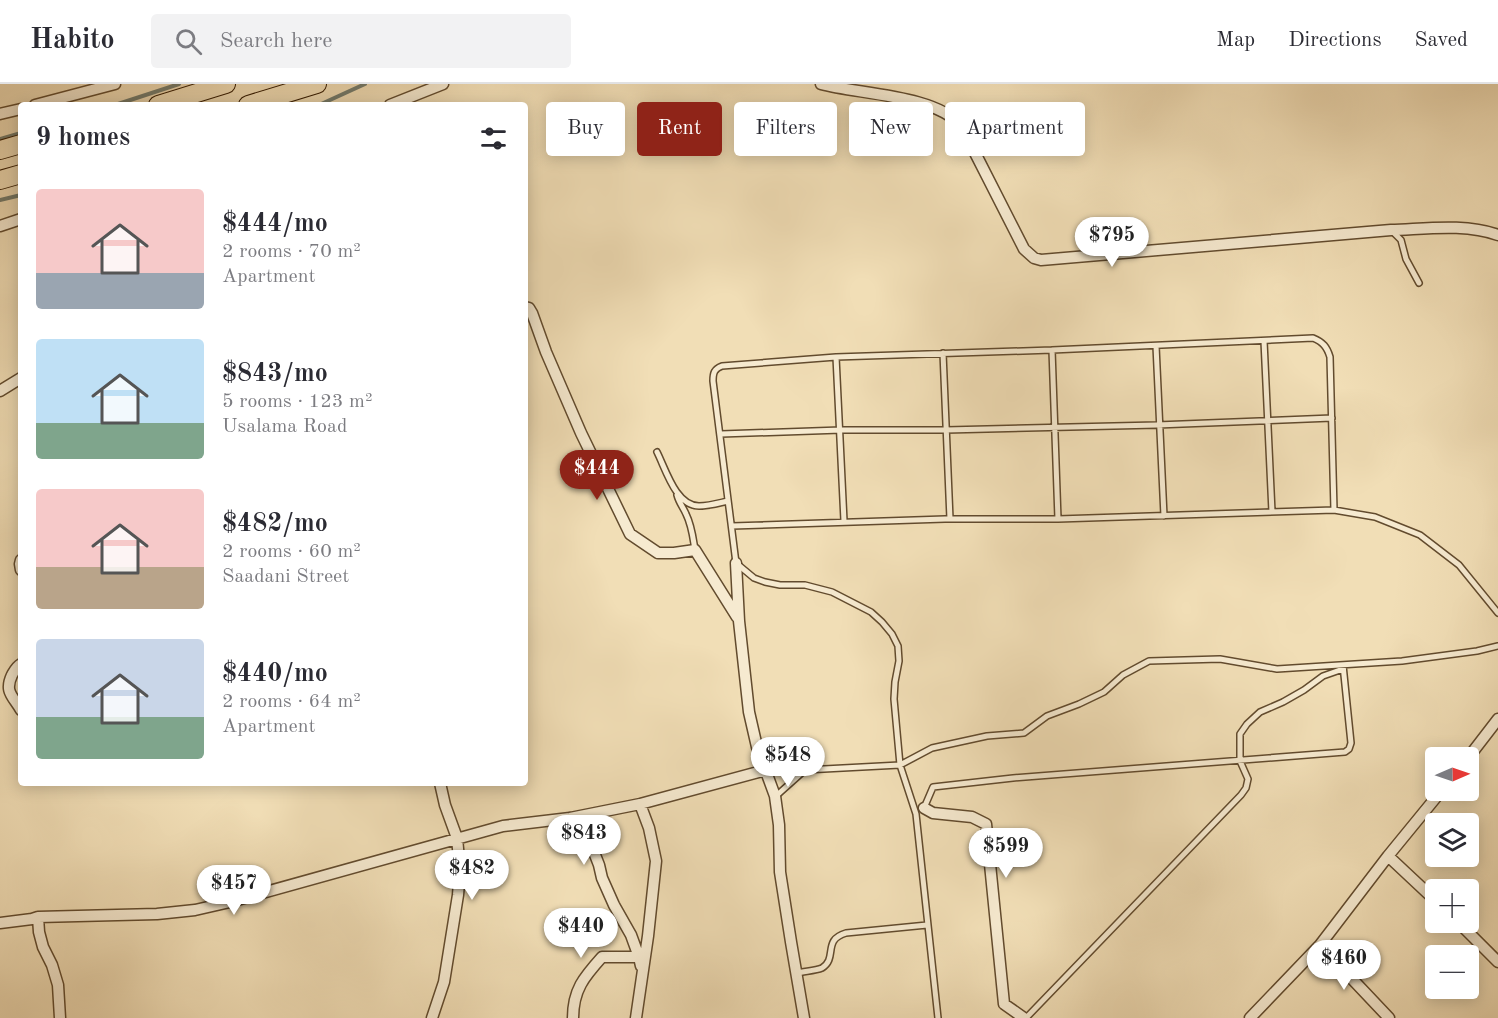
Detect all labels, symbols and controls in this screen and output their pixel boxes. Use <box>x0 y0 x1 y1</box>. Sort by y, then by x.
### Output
search box <box>151 14 571 68</box>
icon: search <box>172 25 205 58</box>
text: Habito <box>30 27 115 55</box>
text: Search here <box>220 30 332 52</box>
text: Map <box>1216 30 1255 51</box>
text: Directions <box>1288 30 1382 51</box>
text: Saved <box>1415 30 1468 51</box>
chip: Buy <box>546 102 625 156</box>
chip: Rent <box>637 102 722 156</box>
chip: Filters <box>734 102 837 156</box>
chip: New <box>849 102 933 156</box>
chip: Apartment <box>945 102 1085 156</box>
icon: filters <box>477 122 510 155</box>
text: 9 homes <box>36 125 130 151</box>
text: $444/mo <box>222 211 328 237</box>
icon: home <box>84 213 156 285</box>
pin: $795 <box>1076 217 1148 268</box>
text: $795 <box>1089 226 1135 246</box>
text: 2 rooms · 70 m² <box>222 242 361 262</box>
text: Apartment <box>222 267 316 287</box>
text: $843/mo <box>222 361 328 387</box>
icon: home <box>84 363 156 435</box>
text: 5 rooms · 123 m² <box>222 392 372 412</box>
text: Usalama Road <box>222 417 347 437</box>
pin: $444 <box>561 450 633 501</box>
text: $444 <box>574 459 620 479</box>
text: $482/mo <box>222 511 328 537</box>
icon: home <box>84 513 156 585</box>
text: 2 rooms · 60 m² <box>222 542 361 562</box>
text: Saadani Street <box>222 567 349 587</box>
text: $440/mo <box>222 661 328 687</box>
icon: home <box>84 663 156 735</box>
text: 2 rooms · 64 m² <box>222 692 361 712</box>
text: Apartment <box>222 717 316 737</box>
pin: $548 <box>752 737 824 788</box>
text: $548 <box>765 746 811 766</box>
north arrow <box>1425 747 1479 801</box>
map controls <box>1425 747 1479 999</box>
button: layers <box>1425 813 1479 867</box>
pin: $843 <box>548 815 620 866</box>
text: $843 <box>561 824 607 844</box>
pin: $599 <box>970 828 1042 879</box>
text: $599 <box>983 837 1029 857</box>
pin: $482 <box>436 850 508 901</box>
text: $482 <box>449 859 495 879</box>
pin: $457 <box>198 865 270 916</box>
text: $457 <box>211 874 257 894</box>
button: + <box>1425 879 1479 933</box>
pin: $440 <box>545 908 617 959</box>
text: $440 <box>558 917 604 937</box>
pin: $460 <box>1308 940 1380 991</box>
button: − <box>1425 945 1479 999</box>
text: $460 <box>1321 949 1367 969</box>

